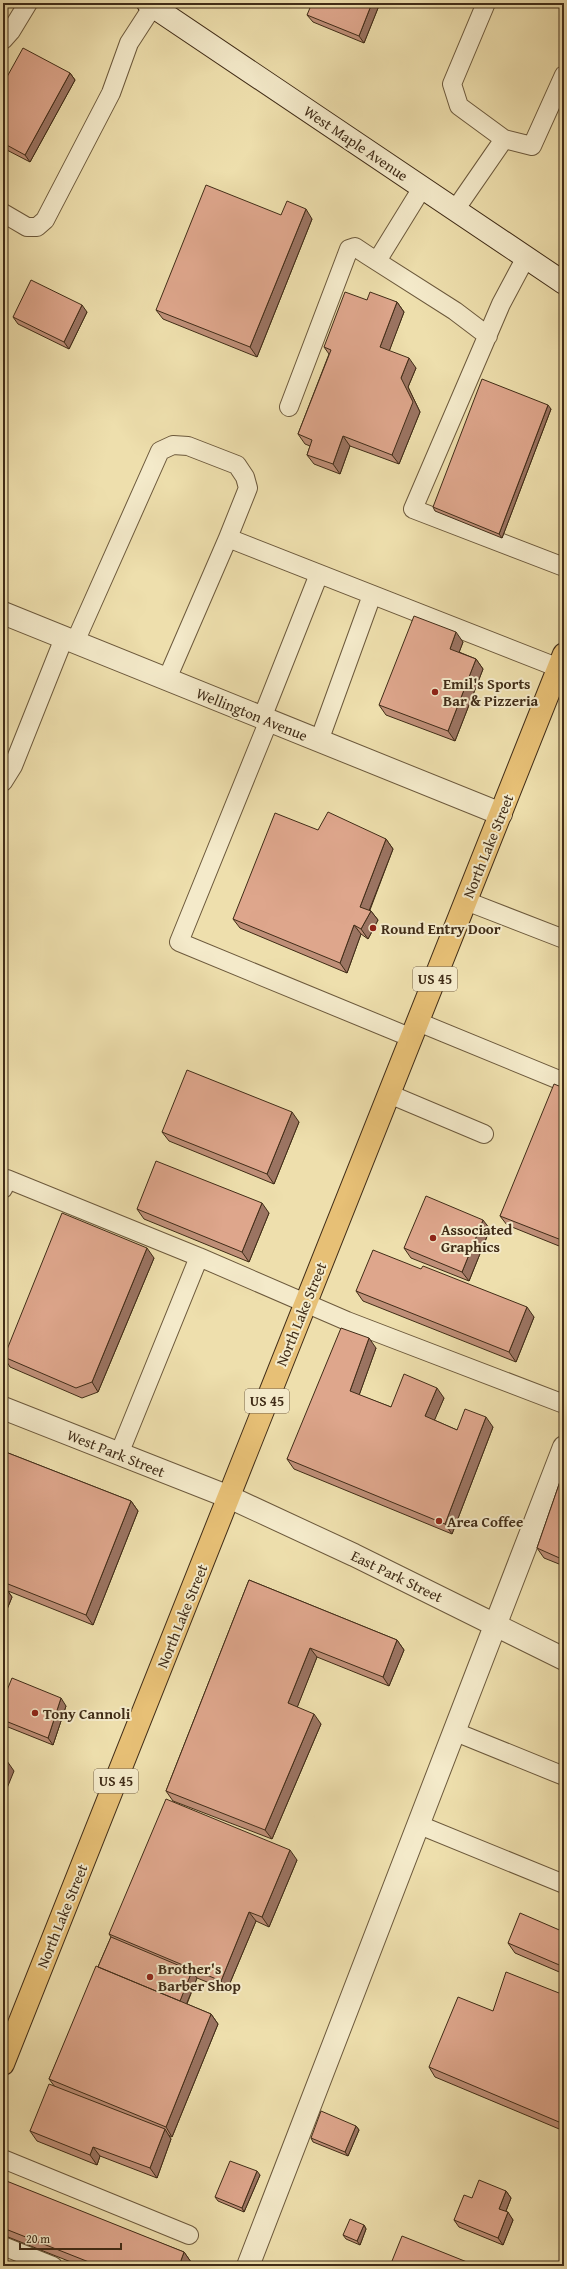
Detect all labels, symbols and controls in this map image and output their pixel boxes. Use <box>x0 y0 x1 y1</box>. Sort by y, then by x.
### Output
street label: West Maple Avenue <box>300 100 412 186</box>
place label: Emil's Sports Bar & Pizzeria <box>443 673 539 711</box>
street label: Wellington Avenue <box>193 682 311 746</box>
marker: Emil's Sports Bar & Pizzeria <box>430 687 440 697</box>
street label: North Lake Street <box>458 790 519 901</box>
place label: Round Entry Door <box>381 918 501 939</box>
marker: Round Entry Door <box>368 923 378 933</box>
road number: US 45 <box>413 967 457 991</box>
place label: Associated Graphics <box>441 1219 513 1257</box>
marker: Associated Graphics <box>428 1233 438 1243</box>
street label: North Lake Street <box>271 1258 332 1369</box>
road number: US 45 <box>245 1389 289 1413</box>
street label: West Park Street <box>64 1424 169 1482</box>
place label: Area Coffee <box>447 1511 523 1532</box>
marker: Area Coffee <box>434 1516 444 1526</box>
street label: East Park Street <box>348 1545 447 1608</box>
street label: North Lake Street <box>152 1560 213 1671</box>
place label: Tony Cannoli <box>43 1703 131 1724</box>
marker: Tony Cannoli <box>30 1708 40 1718</box>
road number: US 45 <box>94 1769 138 1793</box>
street label: North Lake Street <box>32 1860 93 1971</box>
place label: Brother's Barber Shop <box>158 1958 241 1996</box>
marker: Brother's Barber Shop <box>145 1972 155 1982</box>
scale bar <box>20 2225 121 2251</box>
text: 20 m <box>26 2230 50 2247</box>

